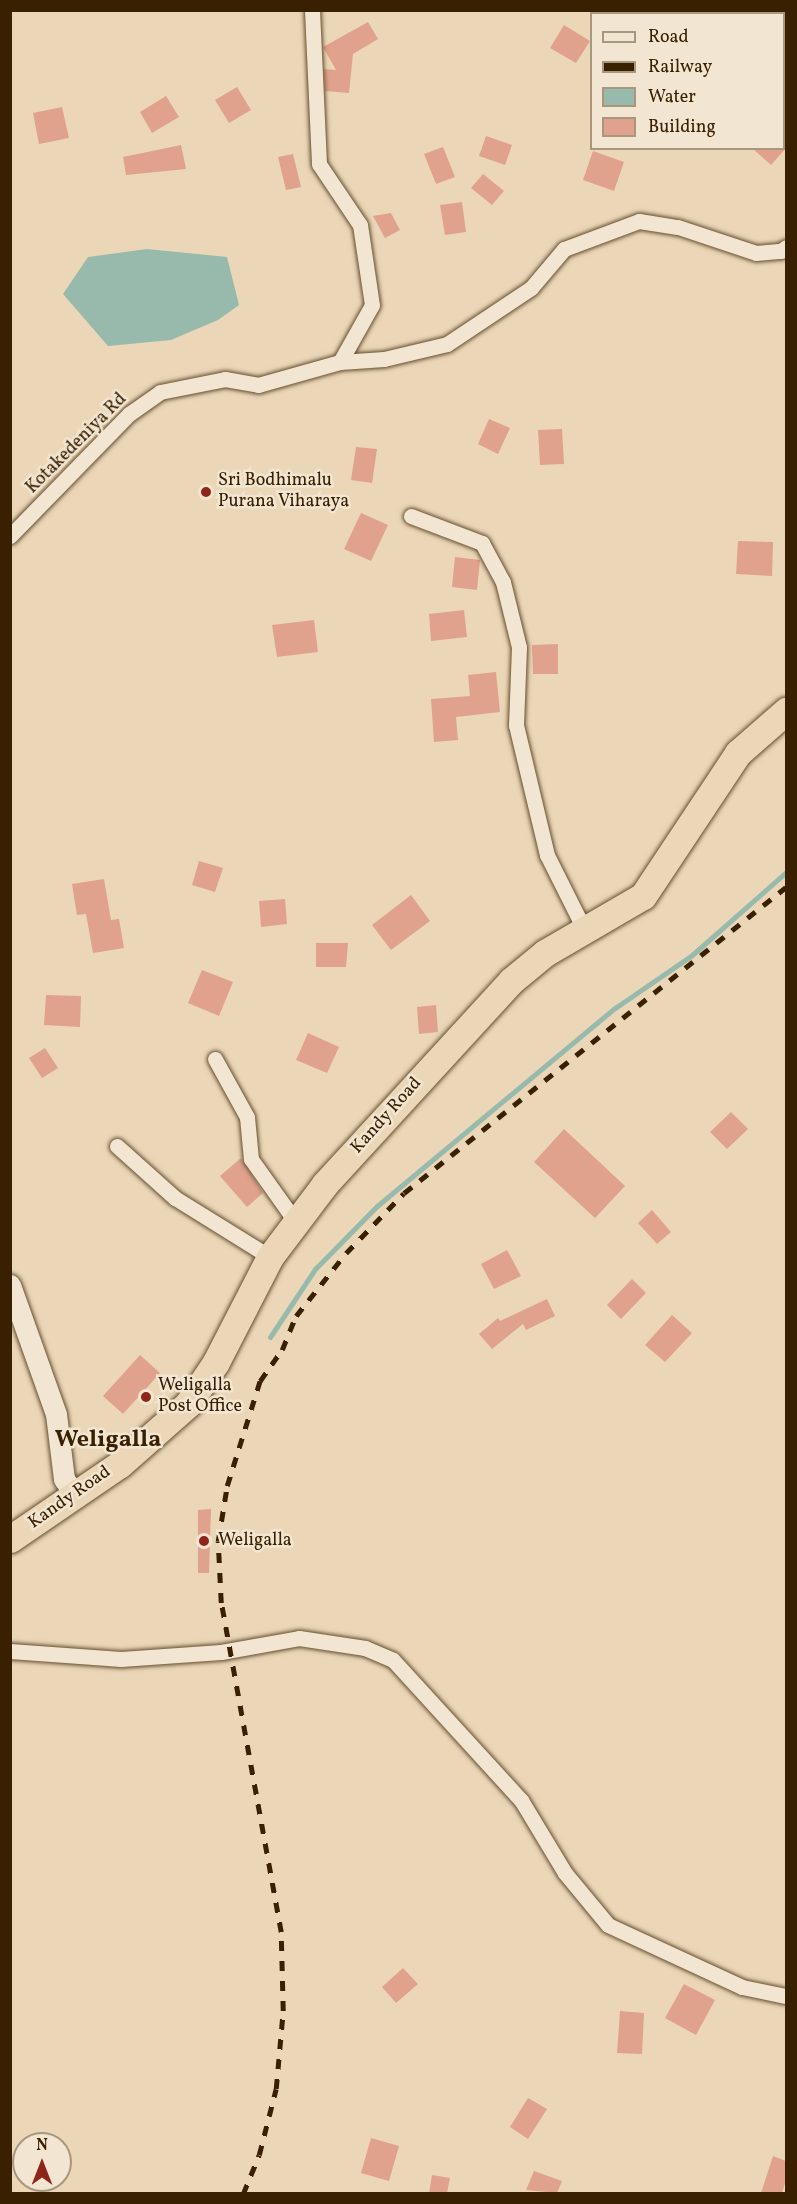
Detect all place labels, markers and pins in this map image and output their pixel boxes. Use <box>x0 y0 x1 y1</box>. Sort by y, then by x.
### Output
place label: Sri Bodhimalu Purana Viharaya <box>218 471 350 514</box>
marker: Sri Bodhimalu Purana Viharaya <box>199 485 213 499</box>
place label: Weligalla Post Office <box>158 1376 242 1418</box>
marker: Weligalla Post Office <box>139 1390 153 1404</box>
place label: Weligalla <box>218 1530 292 1552</box>
marker: Weligalla <box>195 1532 213 1550</box>

